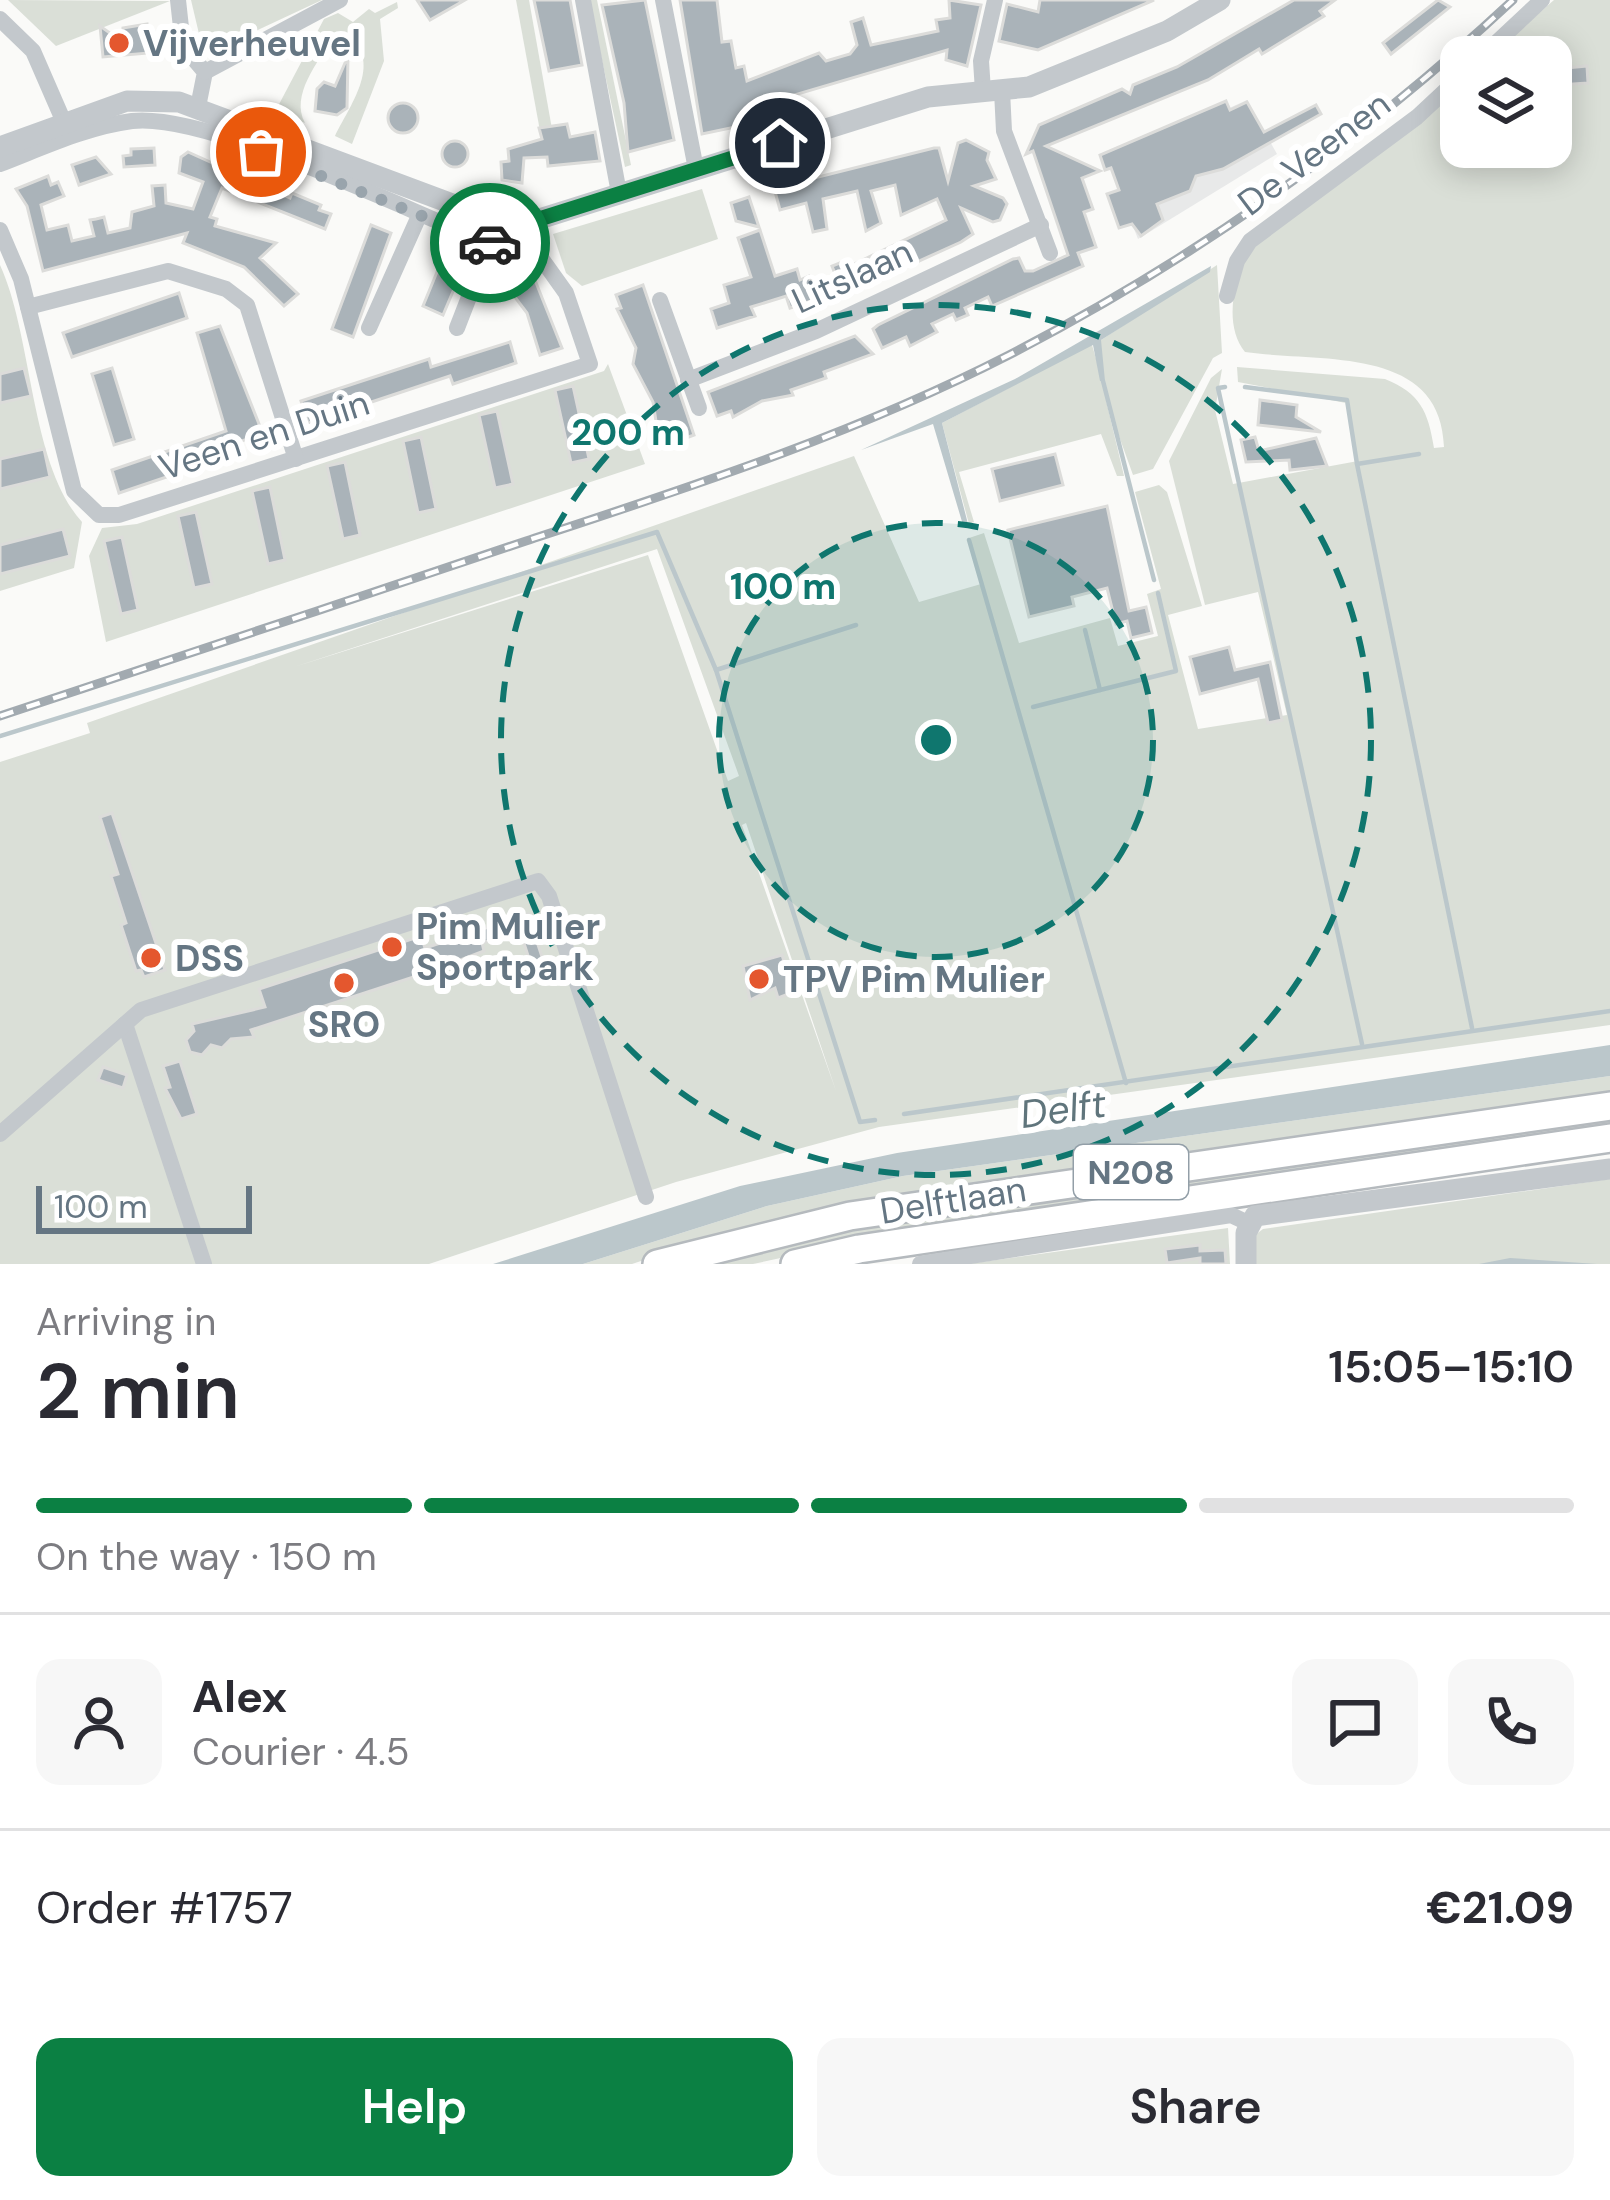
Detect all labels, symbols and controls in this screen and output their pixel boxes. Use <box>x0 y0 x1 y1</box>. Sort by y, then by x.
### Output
place label: Vijverheuvel <box>143 20 361 67</box>
marker: Vijverheuvel <box>106 30 132 56</box>
map controls <box>1440 36 1572 168</box>
button: layers <box>1440 36 1572 168</box>
street label: De Veenen <box>1228 80 1400 226</box>
pin <box>729 92 831 194</box>
pin <box>210 101 312 203</box>
icon: home <box>747 110 813 176</box>
icon: bag <box>228 119 294 185</box>
courier <box>430 183 550 303</box>
icon: car <box>457 210 523 276</box>
street label: Litslaan <box>784 228 920 324</box>
street label: Veen en Duin <box>153 379 375 491</box>
text: 200 m <box>571 409 685 456</box>
text: 100 m <box>730 563 836 610</box>
centre of rings <box>915 719 957 761</box>
place label: Pim Mulier Sportpark <box>416 903 600 991</box>
marker: Pim Mulier Sportpark <box>379 934 405 960</box>
place label: DSS <box>175 935 244 982</box>
marker: DSS <box>138 945 164 971</box>
place label: TPV Pim Mulier <box>783 956 1045 1003</box>
marker: TPV Pim Mulier <box>746 966 772 992</box>
marker: SRO <box>331 970 357 996</box>
place label: SRO <box>308 1001 380 1048</box>
water label: Delft <box>1017 1078 1110 1140</box>
road number: N208 <box>1074 1145 1188 1199</box>
street label: Delftlaan <box>876 1165 1030 1235</box>
scale bar <box>36 1180 252 1233</box>
text: 100 m <box>54 1185 148 1228</box>
text: Arriving in <box>36 1296 216 1347</box>
text: 15:05–15:10 <box>1328 1337 1574 1396</box>
text: 2 min <box>36 1341 240 1442</box>
text: On the way · 150 m <box>36 1531 377 1582</box>
button: person <box>36 1659 162 1785</box>
button: chat <box>1292 1659 1418 1785</box>
button: phone <box>1448 1659 1574 1785</box>
text: Alex <box>192 1667 287 1726</box>
text: Courier · 4.5 <box>192 1726 409 1777</box>
text: Order #1757 <box>36 1878 293 1937</box>
text: €21.09 <box>1426 1878 1574 1937</box>
button: Help <box>36 2038 793 2176</box>
button: Share <box>817 2038 1574 2176</box>

